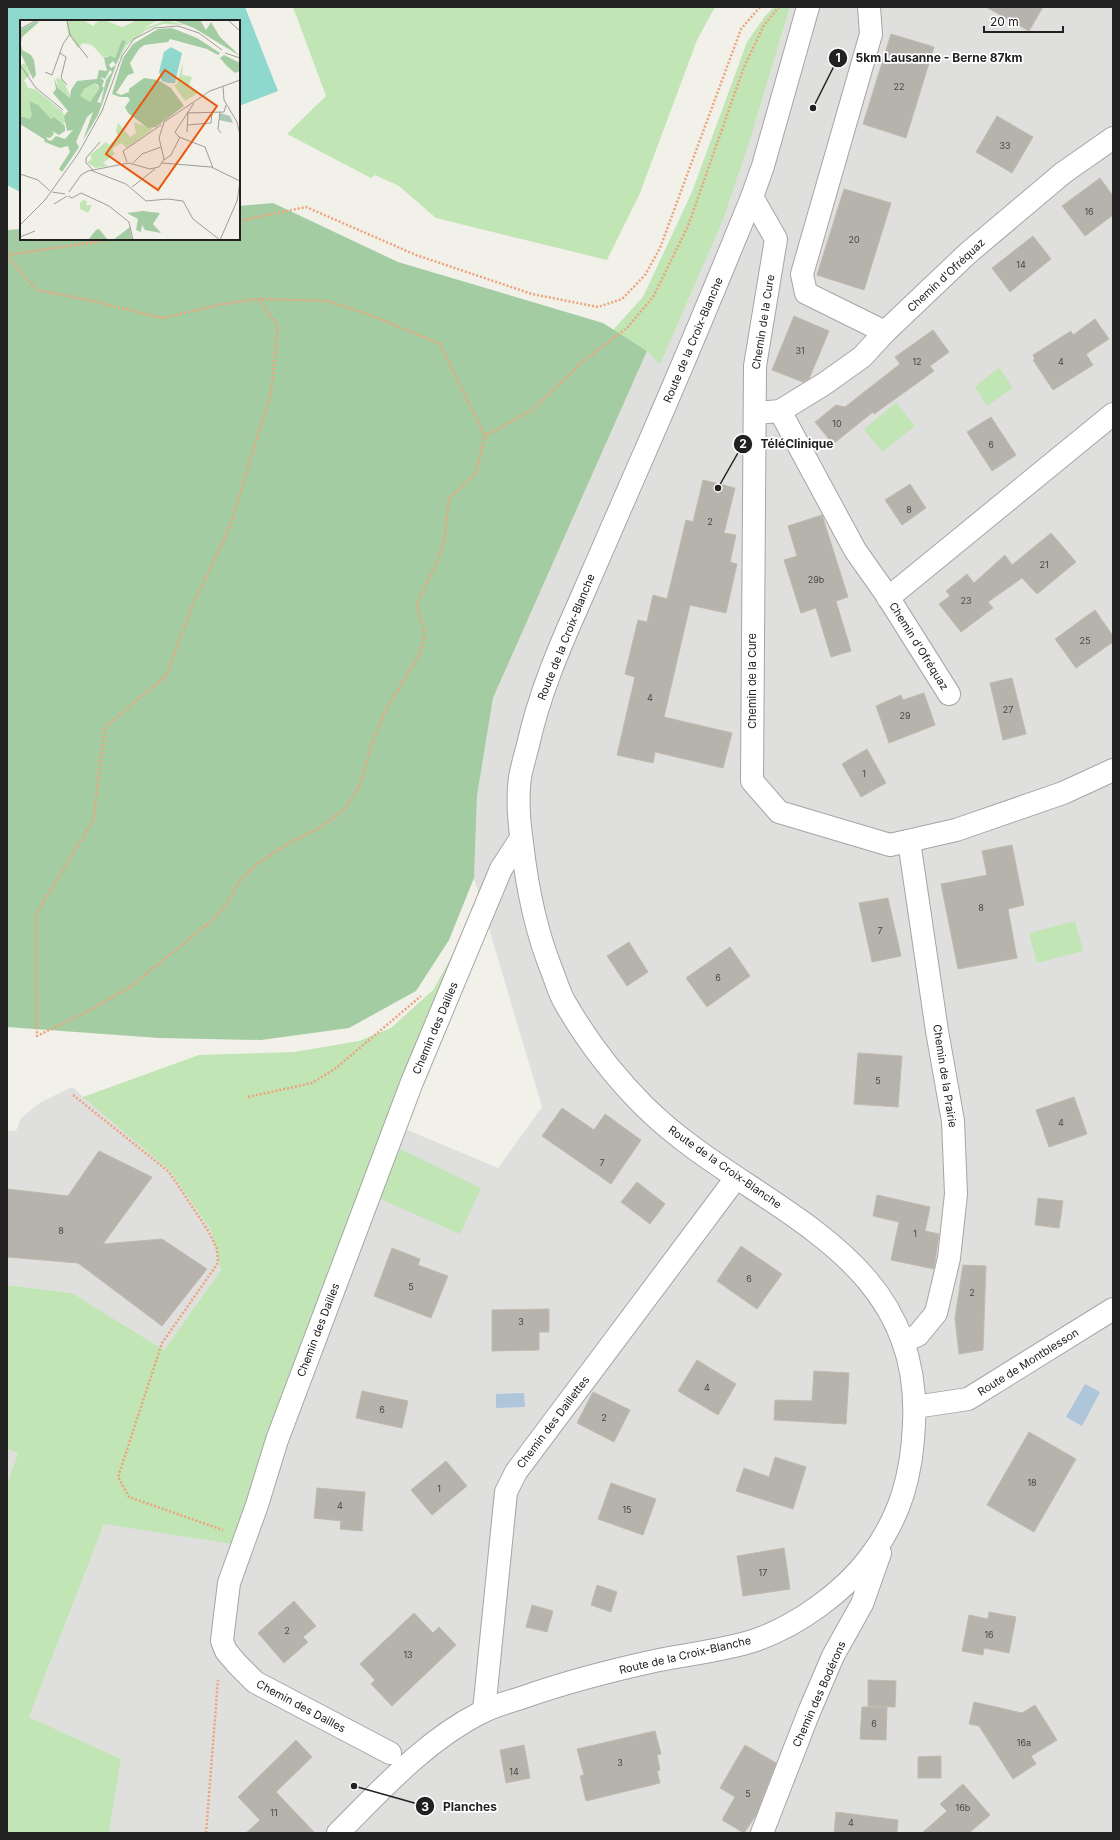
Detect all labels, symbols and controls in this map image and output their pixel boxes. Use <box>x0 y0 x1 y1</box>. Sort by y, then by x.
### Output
scale bar <box>984 8 1063 34</box>
text: 20 m <box>990 14 1019 29</box>
inset map <box>20 20 240 240</box>
callout: 5km Lausanne - Berne 87km <box>828 46 1031 70</box>
text: 1 <box>835 50 841 65</box>
text: 5km Lausanne - Berne 87km <box>856 50 1023 65</box>
house number: 22 <box>894 81 904 92</box>
house number: 33 <box>999 140 1011 151</box>
house number: 16 <box>1084 206 1094 217</box>
house number: 20 <box>848 234 860 245</box>
street label: Chemin d'Ofréquaz <box>904 235 988 315</box>
house number: 14 <box>1016 259 1026 270</box>
street label: Chemin de la Cure <box>749 274 777 370</box>
street label: Route de la Croix-Blanche <box>660 275 726 405</box>
house number: 31 <box>795 345 805 356</box>
house number: 12 <box>912 356 922 367</box>
house number: 4 <box>1058 356 1064 367</box>
house number: 10 <box>832 418 842 429</box>
callout: TéléClinique <box>733 432 841 456</box>
text: 2 <box>739 436 747 451</box>
text: TéléClinique <box>761 436 833 451</box>
house number: 6 <box>988 439 994 450</box>
house number: 8 <box>906 504 912 515</box>
house number: 2 <box>707 516 713 527</box>
house number: 21 <box>1039 559 1049 570</box>
street label: Route de la Croix-Blanche <box>534 572 598 702</box>
house number: 29b <box>808 574 825 585</box>
house number: 23 <box>960 595 972 606</box>
street label: Chemin d'Ofréquaz <box>886 599 952 693</box>
street label: Chemin de la Cure <box>745 633 759 729</box>
house number: 25 <box>1080 635 1090 646</box>
house number: 4 <box>647 692 653 703</box>
house number: 27 <box>1003 704 1013 715</box>
house number: 29 <box>899 710 911 721</box>
house number: 1 <box>862 768 866 779</box>
house number: 8 <box>978 902 984 913</box>
house number: 7 <box>877 925 883 936</box>
house number: 6 <box>715 972 721 983</box>
street label: Chemin des Dailles <box>409 979 461 1076</box>
street label: Chemin de la Prairie <box>930 1023 960 1129</box>
house number: 5 <box>875 1075 881 1086</box>
house number: 4 <box>1058 1117 1064 1128</box>
street label: Route de la Croix-Blanche <box>666 1123 784 1211</box>
house number: 7 <box>599 1157 605 1168</box>
house number: 8 <box>58 1225 64 1236</box>
house number: 1 <box>913 1228 917 1239</box>
house number: 6 <box>746 1273 752 1284</box>
street label: Chemin des Dailles <box>294 1281 342 1379</box>
house number: 5 <box>408 1281 414 1292</box>
house number: 2 <box>969 1287 975 1298</box>
house number: 3 <box>518 1316 524 1327</box>
street label: Route de Montblesson <box>975 1325 1081 1399</box>
street label: Chemin des Daillettes <box>514 1373 593 1471</box>
house number: 4 <box>704 1382 710 1393</box>
house number: 6 <box>379 1404 385 1415</box>
house number: 2 <box>601 1412 607 1423</box>
house number: 18 <box>1027 1477 1037 1488</box>
house number: 1 <box>437 1483 441 1494</box>
house number: 4 <box>337 1500 343 1511</box>
house number: 15 <box>622 1504 632 1515</box>
house number: 17 <box>759 1567 767 1578</box>
house number: 2 <box>284 1625 290 1636</box>
house number: 16 <box>984 1629 994 1640</box>
street label: Route de la Croix-Blanche <box>618 1633 752 1677</box>
street label: Chemin des Bodérons <box>789 1639 849 1749</box>
house number: 13 <box>403 1649 413 1660</box>
street label: Chemin des Dailles <box>254 1677 348 1736</box>
house number: 6 <box>871 1718 877 1729</box>
house number: 16a <box>1017 1737 1031 1748</box>
house number: 3 <box>617 1757 623 1768</box>
house number: 14 <box>509 1766 519 1777</box>
house number: 5 <box>745 1788 751 1799</box>
callout: Planches <box>415 1794 505 1818</box>
text: 3 <box>421 1799 429 1814</box>
text: Planches <box>443 1799 497 1814</box>
house number: 16b <box>956 1802 971 1813</box>
house number: 11 <box>270 1807 278 1818</box>
house number: 4 <box>848 1817 854 1828</box>

